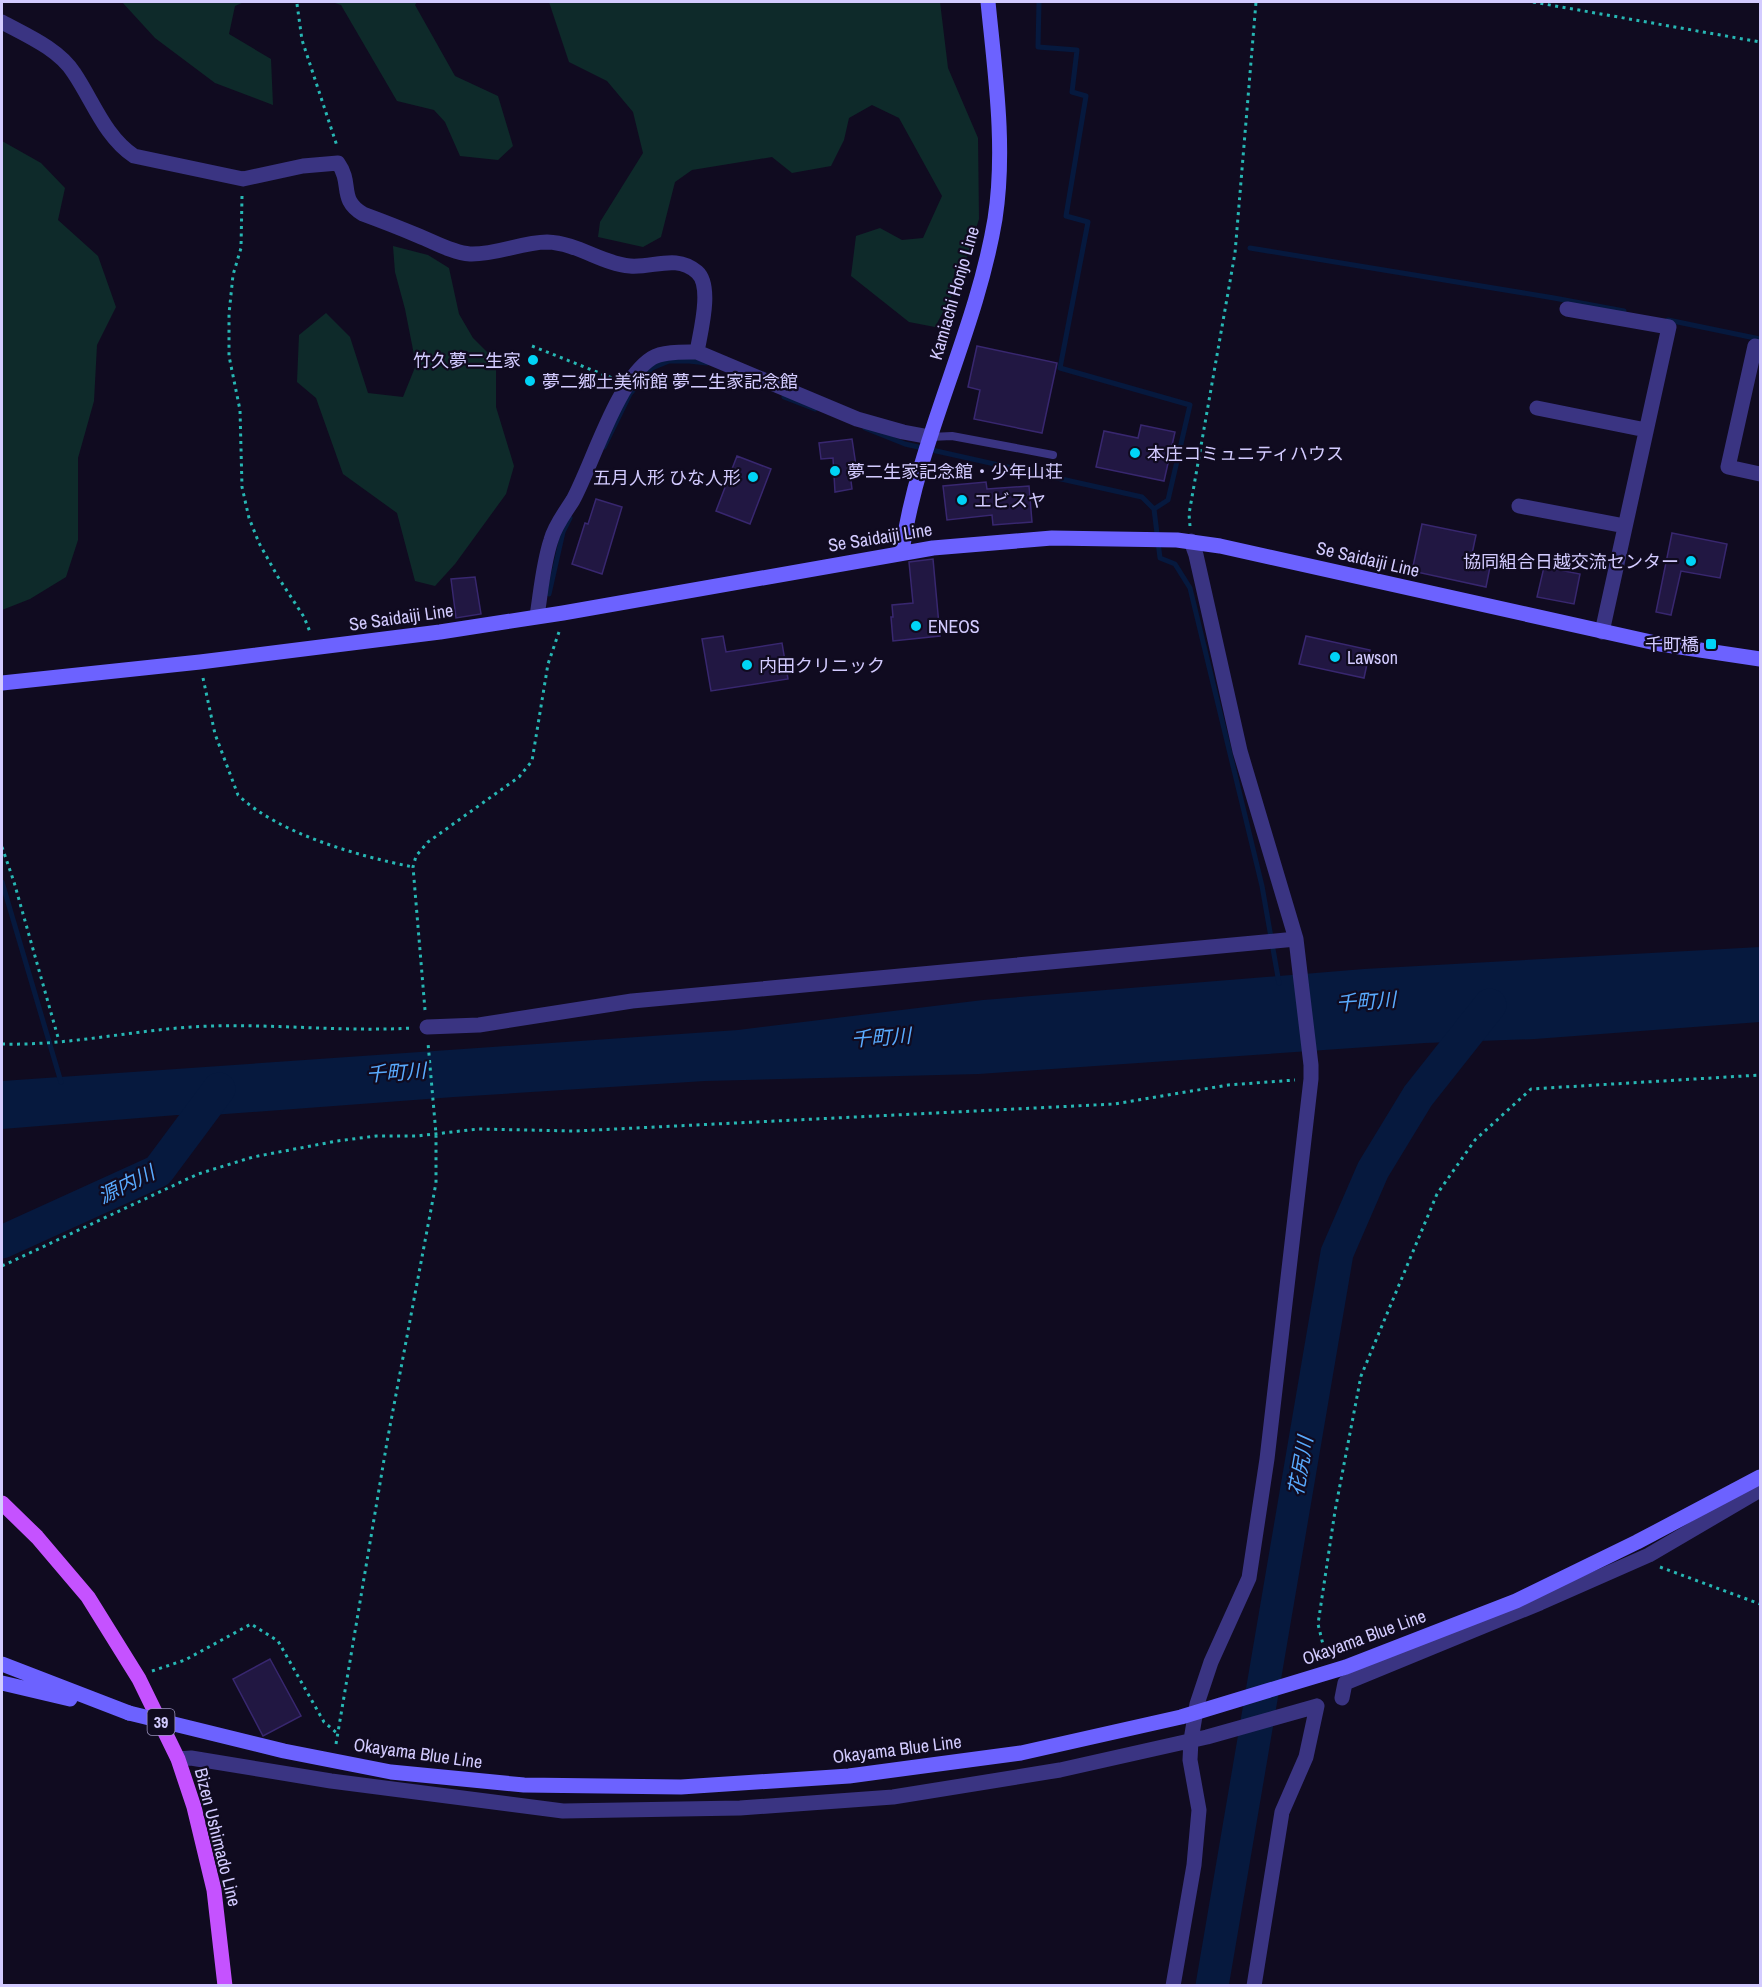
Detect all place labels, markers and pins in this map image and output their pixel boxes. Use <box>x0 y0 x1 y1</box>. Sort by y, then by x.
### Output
place label: 竹久夢二生家 <box>413 348 521 373</box>
marker: 竹久夢二生家 <box>526 353 540 367</box>
place label: 夢二郷土美術館 夢二生家記念館 <box>542 369 798 394</box>
marker: 夢二郷土美術館 夢二生家記念館 <box>523 374 537 388</box>
place label: 本庄コミュニティハウス <box>1147 441 1344 466</box>
marker: 本庄コミュニティハウス <box>1128 446 1142 460</box>
place label: 夢二生家記念館・少年山荘 <box>847 459 1063 484</box>
marker: 夢二生家記念館・少年山荘 <box>828 464 842 478</box>
place label: 五月人形 ひな人形 <box>593 465 741 490</box>
marker: 五月人形 ひな人形 <box>746 470 760 484</box>
place label: エビスヤ <box>974 488 1046 513</box>
marker: エビスヤ <box>955 493 969 507</box>
place label: 協同組合日越交流センター <box>1463 549 1679 574</box>
marker: 協同組合日越交流センター <box>1684 554 1698 568</box>
place label: ENEOS <box>928 614 980 639</box>
marker: ENEOS <box>909 619 923 633</box>
place label: 千町橋 <box>1645 632 1699 657</box>
marker: 千町橋 <box>1704 637 1718 651</box>
place label: Lawson <box>1347 645 1398 670</box>
marker: Lawson <box>1328 650 1342 664</box>
place label: 内田クリニック <box>759 653 885 678</box>
marker: 内田クリニック <box>740 658 754 672</box>

